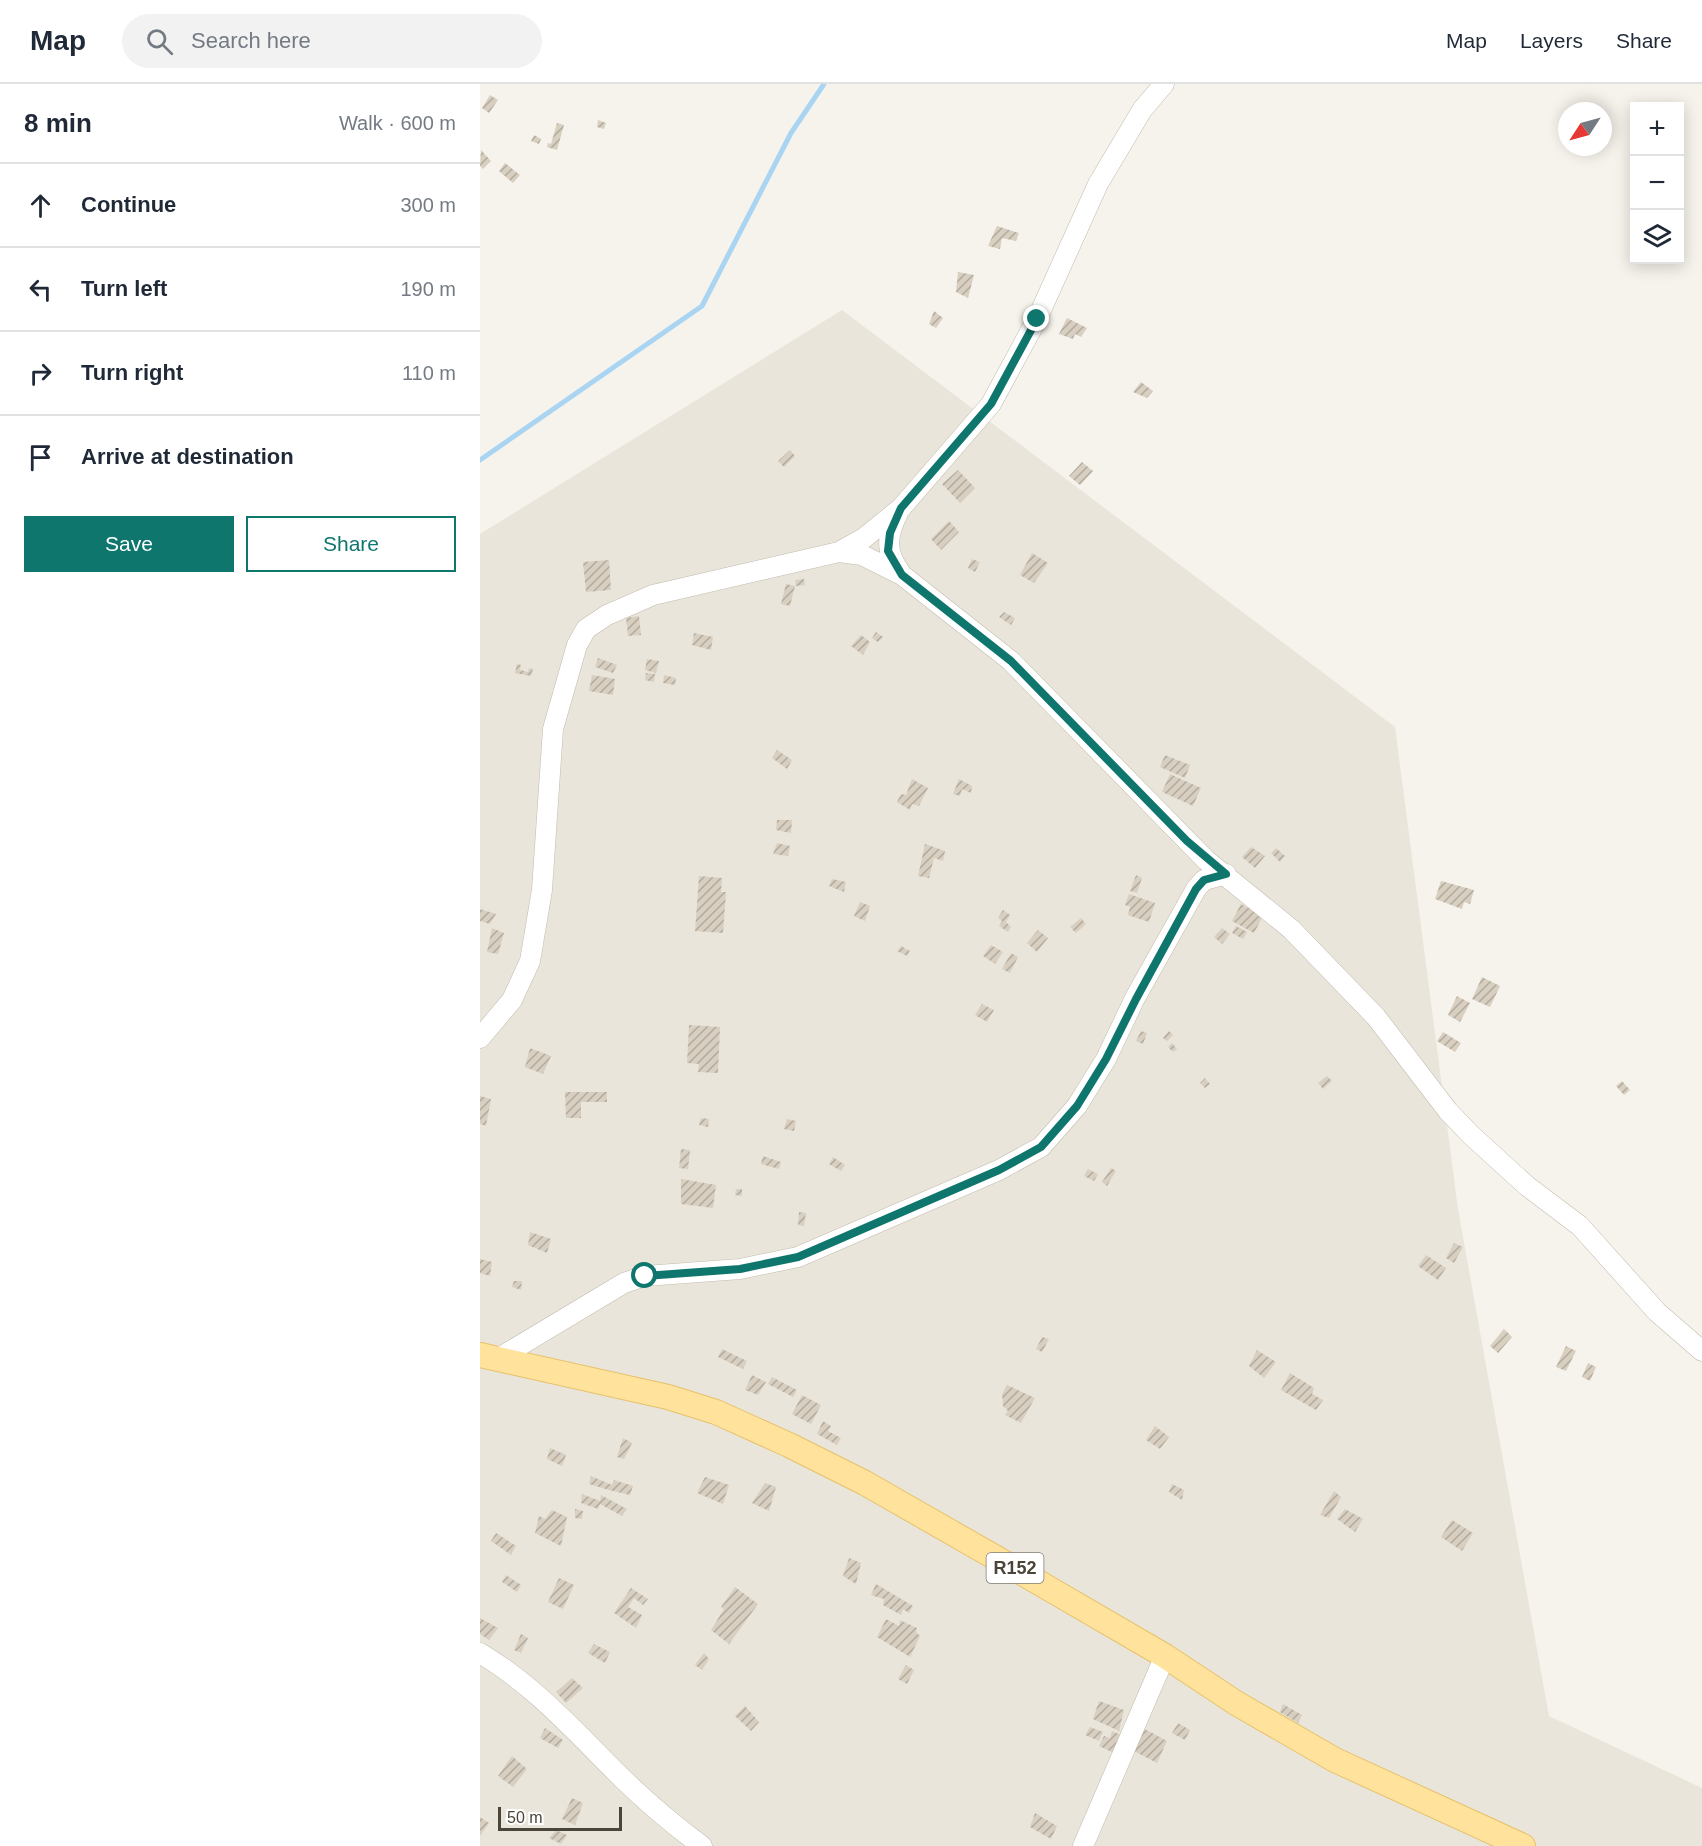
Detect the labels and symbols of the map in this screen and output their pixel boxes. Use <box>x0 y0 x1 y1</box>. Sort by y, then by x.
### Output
north arrow <box>1558 102 1612 156</box>
route end <box>1023 305 1049 331</box>
route start <box>631 1262 657 1288</box>
road number: R152 <box>986 1553 1044 1583</box>
scale bar <box>498 1804 622 1832</box>

